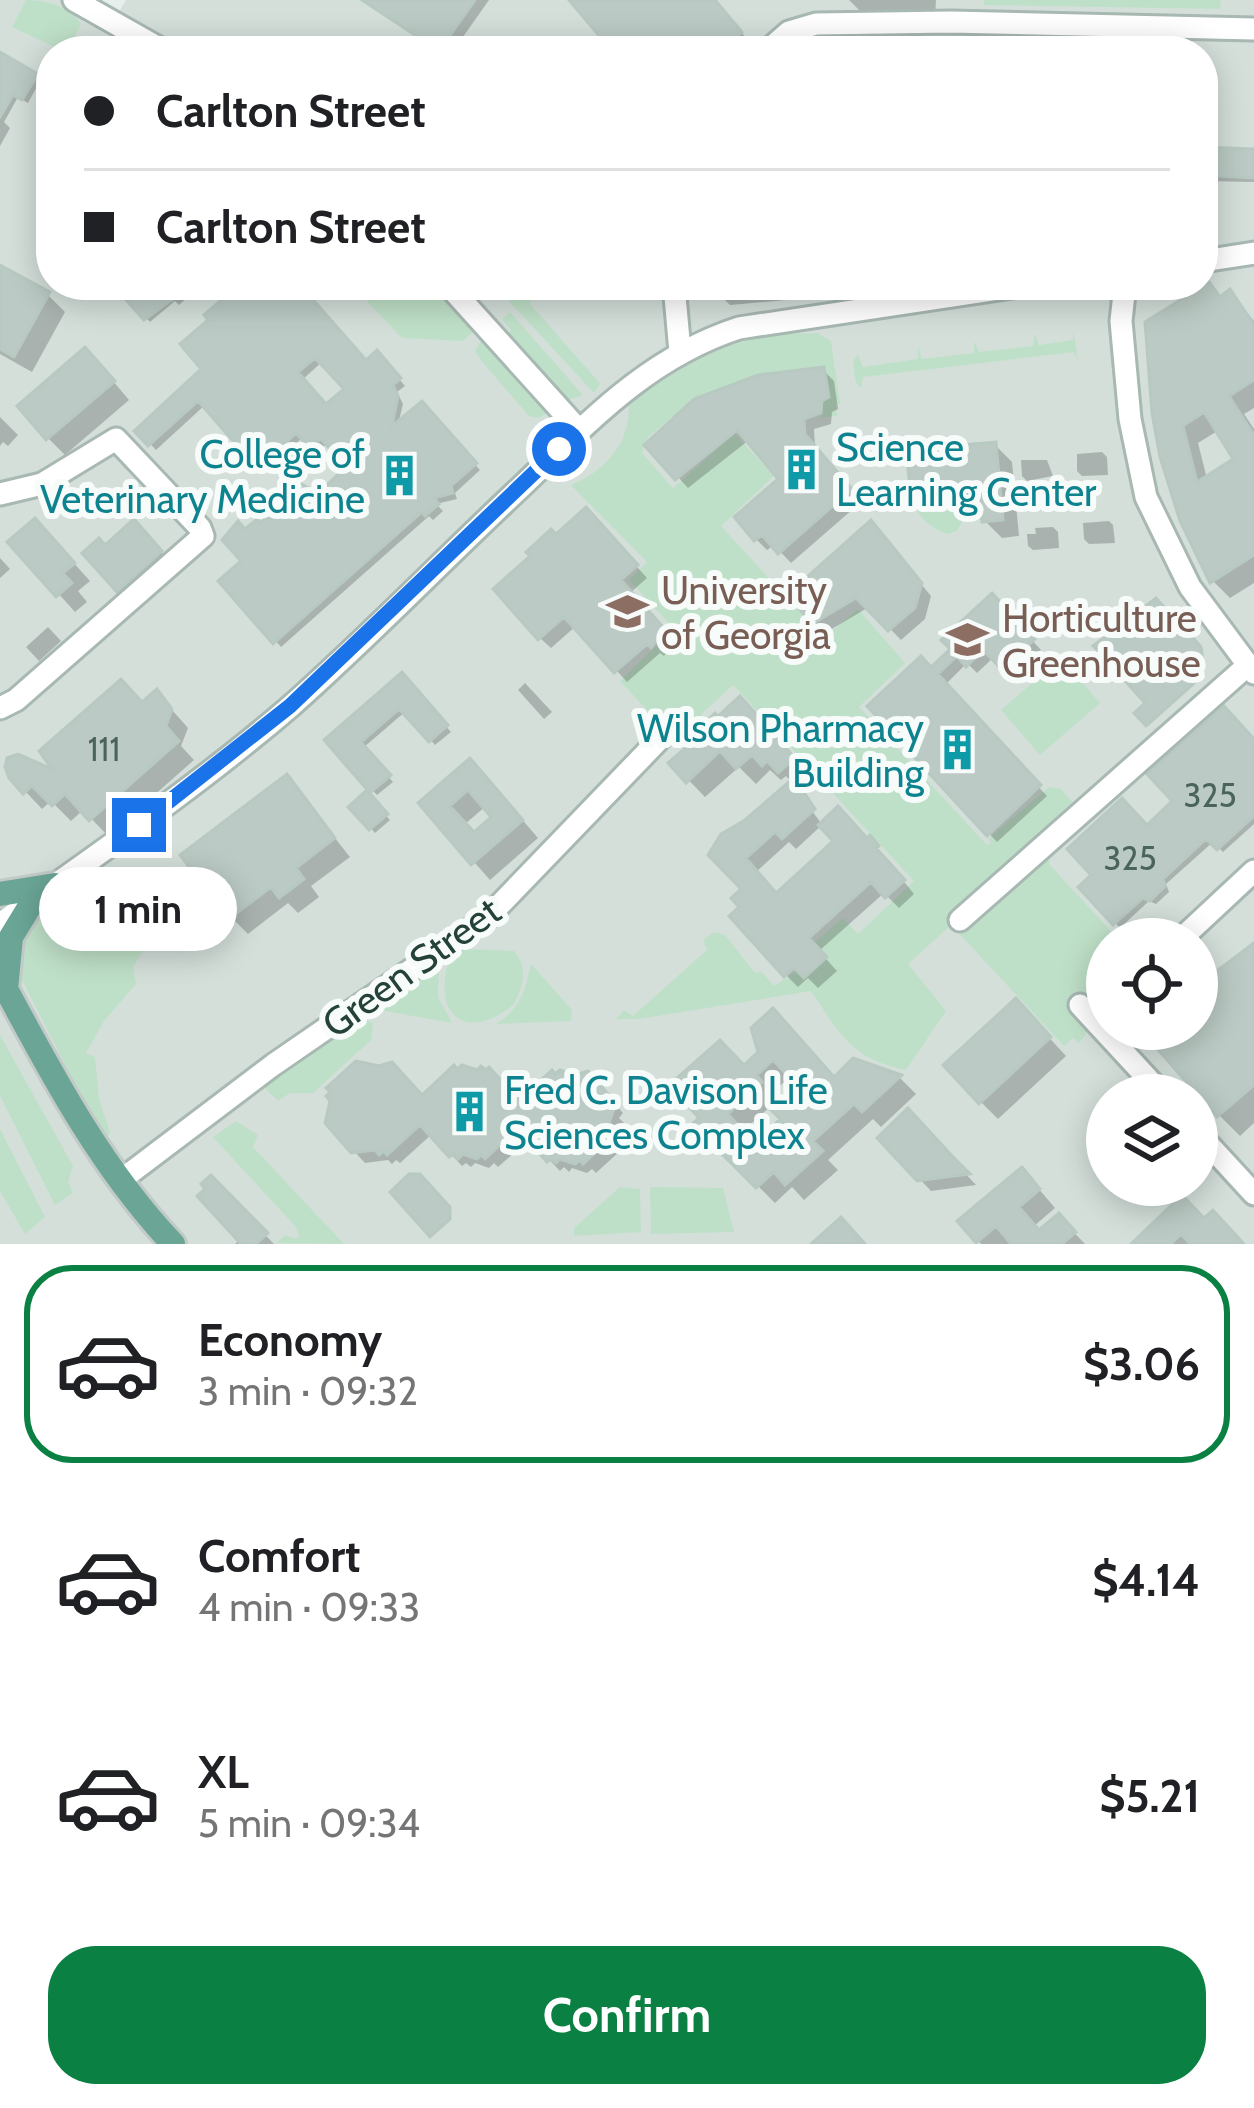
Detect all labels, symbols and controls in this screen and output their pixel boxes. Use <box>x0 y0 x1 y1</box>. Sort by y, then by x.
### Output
text: Carlton Street <box>156 84 426 138</box>
text: Carlton Street <box>156 200 426 254</box>
route start <box>532 422 586 476</box>
place label: Science Learning Center <box>836 423 1097 516</box>
place label: College of Veterinary Medicine <box>40 430 365 523</box>
building icon: Science Learning Center <box>779 446 825 492</box>
building icon: College of Veterinary Medicine <box>376 453 422 499</box>
place label: University of Georgia <box>661 566 831 659</box>
school or university icon: University of Georgia <box>604 589 650 635</box>
place label: Horticulture Greenhouse <box>1002 594 1201 687</box>
school or university icon: Horticulture Greenhouse <box>945 617 991 663</box>
place label: Wilson Pharmacy Building <box>637 704 925 797</box>
building icon: Wilson Pharmacy Building <box>935 727 981 773</box>
house number: 111 <box>88 729 120 769</box>
house number: 325 <box>1184 775 1237 815</box>
route end <box>112 798 166 852</box>
house number: 325 <box>1104 838 1157 878</box>
callout: 1 min <box>40 867 238 951</box>
text: 1 min <box>94 885 182 933</box>
street label: Green Street <box>313 886 509 1048</box>
map controls <box>1086 918 1218 1206</box>
button: locate <box>1086 918 1218 1050</box>
place label: Fred C. Davison Life Sciences Complex <box>504 1066 828 1159</box>
button: layers <box>1086 1074 1218 1206</box>
building icon: Fred C. Davison Life Sciences Complex <box>447 1089 493 1135</box>
icon: car <box>54 1310 162 1418</box>
text: Economy <box>198 1313 382 1367</box>
text: $3.06 <box>1083 1337 1200 1391</box>
text: 3 min · 09:32 <box>198 1367 418 1415</box>
icon: car <box>54 1526 162 1634</box>
text: Comfort <box>198 1529 361 1583</box>
text: $4.14 <box>1092 1553 1200 1607</box>
text: 4 min · 09:33 <box>198 1583 420 1631</box>
icon: car <box>54 1742 162 1850</box>
text: XL <box>198 1745 249 1799</box>
text: $5.21 <box>1099 1769 1200 1823</box>
text: 5 min · 09:34 <box>198 1799 420 1847</box>
button: Confirm <box>48 1946 1206 2084</box>

